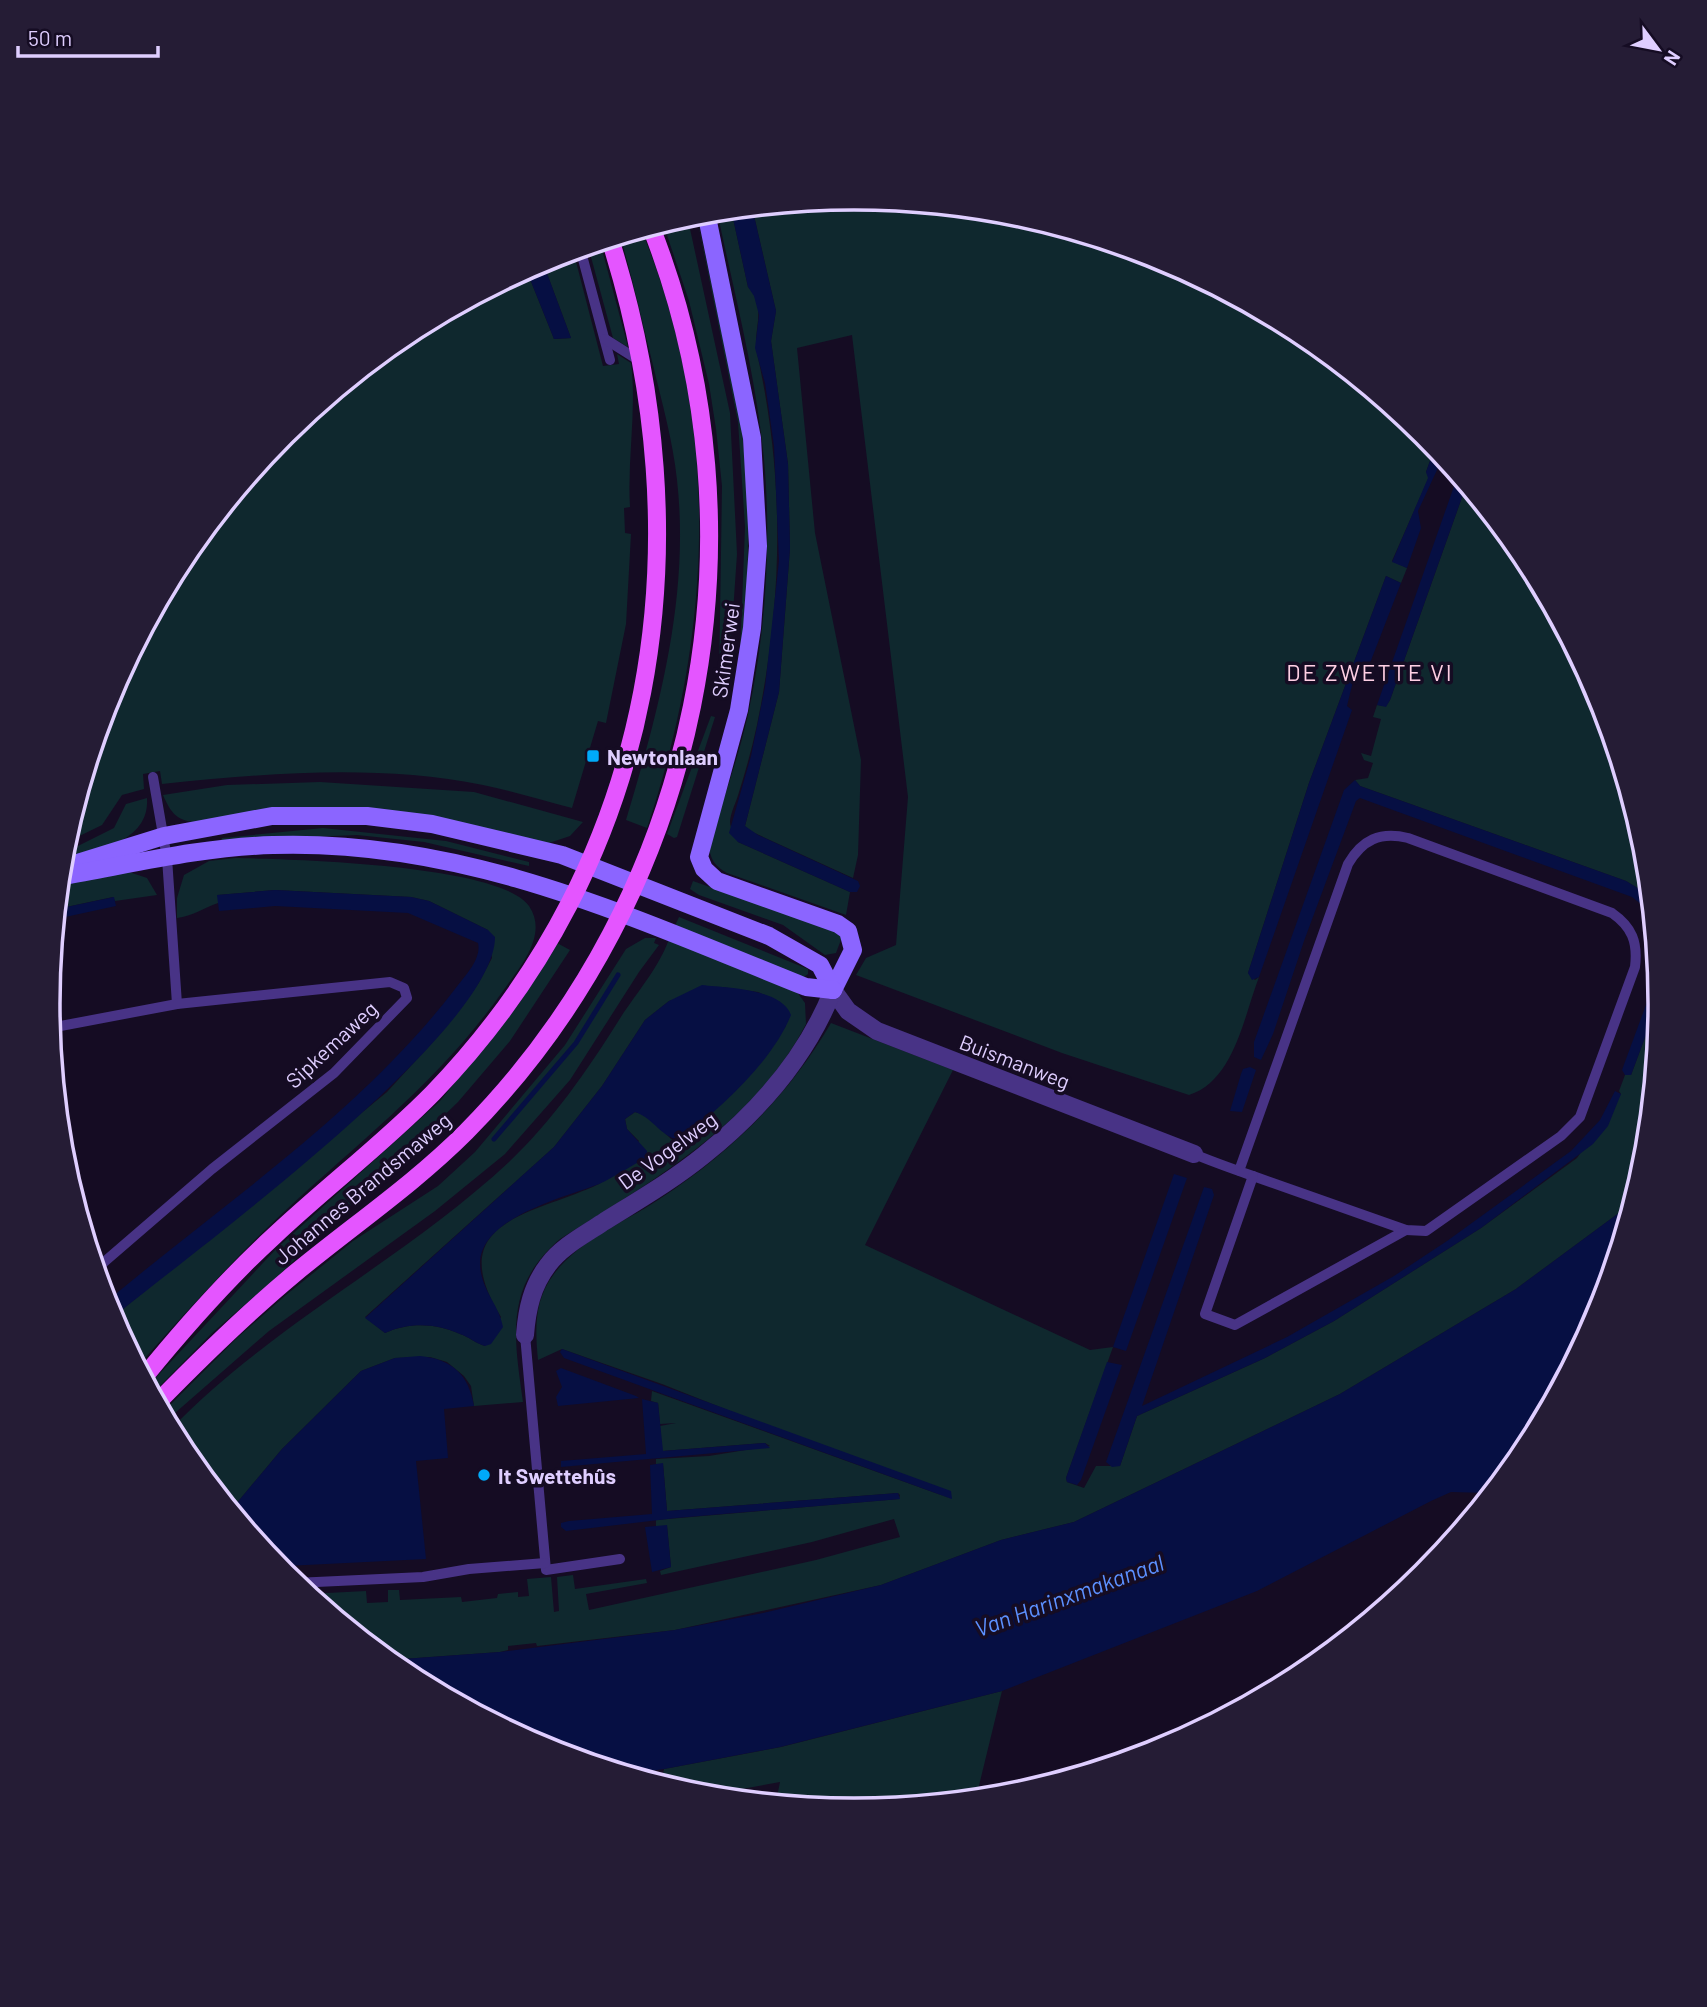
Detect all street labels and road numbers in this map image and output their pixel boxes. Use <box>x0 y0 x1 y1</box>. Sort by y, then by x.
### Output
street label: Skimerwei <box>706 601 744 699</box>
street label: Sipkemaweg <box>280 995 382 1093</box>
street label: Buismanweg <box>956 1029 1074 1093</box>
street label: De Vogelweg <box>613 1106 721 1194</box>
street label: Johannes Brandsmaweg <box>269 1107 455 1269</box>

